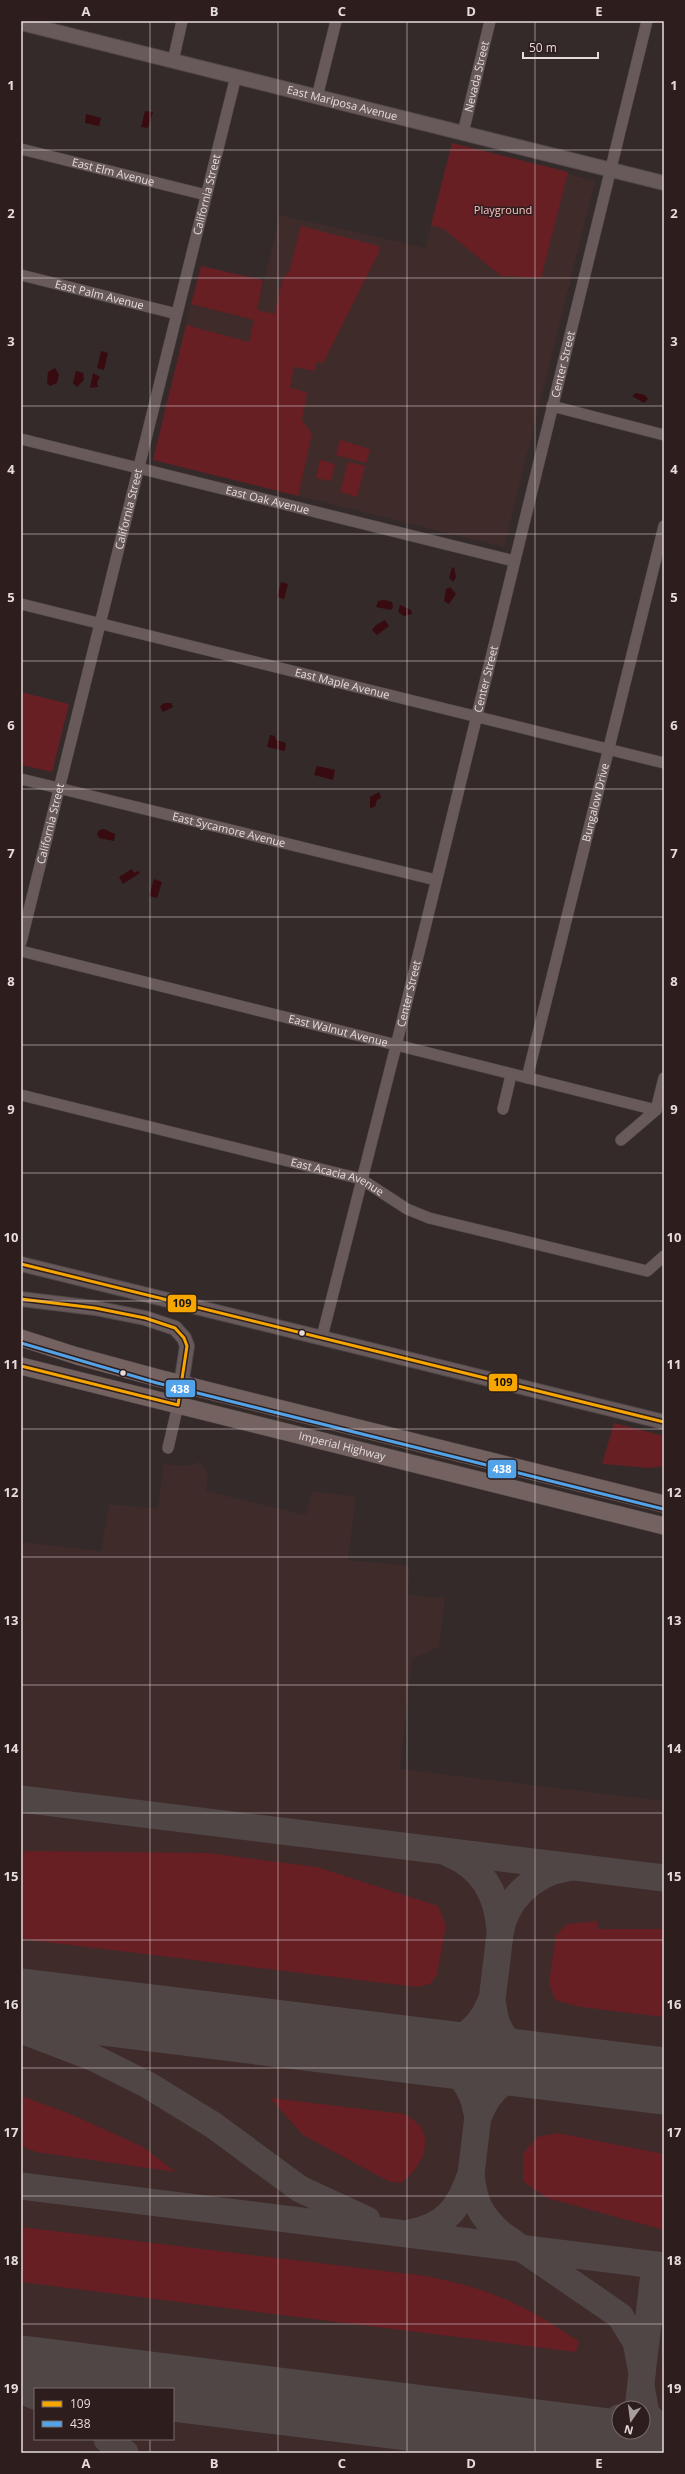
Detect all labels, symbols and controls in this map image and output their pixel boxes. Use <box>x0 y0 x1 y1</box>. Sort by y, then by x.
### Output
text: A <box>82 2 91 20</box>
text: B <box>210 2 219 20</box>
text: C <box>338 2 346 20</box>
text: D <box>466 2 476 20</box>
text: E <box>595 2 603 20</box>
scale bar <box>523 34 598 60</box>
street label: Nevada Street <box>460 39 492 114</box>
text: 50 m <box>529 39 557 56</box>
text: 1 <box>7 76 15 94</box>
text: 1 <box>670 76 678 94</box>
street label: East Mariposa Avenue <box>285 81 399 123</box>
street label: California Street <box>189 153 223 237</box>
street label: East Elm Avenue <box>70 154 156 189</box>
park label: Playground <box>474 202 532 217</box>
text: 2 <box>7 204 15 222</box>
text: 2 <box>670 204 678 222</box>
street label: East Palm Avenue <box>54 276 146 312</box>
street label: Center Street <box>547 329 578 399</box>
text: 3 <box>7 332 15 350</box>
text: 3 <box>670 332 678 350</box>
text: 4 <box>7 460 15 478</box>
text: 4 <box>670 460 678 478</box>
street label: California Street <box>111 467 145 551</box>
street label: East Oak Avenue <box>224 482 311 517</box>
text: 5 <box>7 588 15 606</box>
text: 5 <box>670 588 678 606</box>
street label: Center Street <box>470 644 501 714</box>
street label: East Maple Avenue <box>293 664 391 702</box>
text: 6 <box>7 716 15 734</box>
text: 6 <box>670 716 678 734</box>
street label: Bungalow Drive <box>578 761 612 843</box>
street label: California Street <box>33 781 67 865</box>
street label: East Sycamore Avenue <box>171 808 287 850</box>
text: 7 <box>7 844 15 862</box>
text: 7 <box>670 844 678 862</box>
street label: Center Street <box>393 959 424 1029</box>
text: 8 <box>7 972 15 990</box>
text: 8 <box>670 972 678 990</box>
street label: East Walnut Avenue <box>287 1010 390 1050</box>
text: 9 <box>7 1100 15 1118</box>
text: 9 <box>670 1100 678 1118</box>
street label: East Acacia Avenue <box>289 1154 387 1199</box>
text: 10 <box>4 1228 18 1246</box>
text: 10 <box>667 1228 681 1246</box>
line badge: 109 <box>167 1294 197 1313</box>
text: 109 <box>173 1295 191 1310</box>
unlabelled marker <box>297 1328 307 1338</box>
text: 11 <box>4 1355 18 1373</box>
text: 11 <box>667 1355 681 1373</box>
unlabelled marker <box>118 1368 128 1378</box>
line badge: 109 <box>488 1373 518 1392</box>
text: 109 <box>494 1374 512 1389</box>
line badge: 438 <box>165 1379 196 1398</box>
text: 438 <box>171 1381 189 1396</box>
street label: Imperial Highway <box>297 1427 388 1464</box>
line badge: 438 <box>487 1459 517 1479</box>
text: 438 <box>493 1461 511 1476</box>
text: 12 <box>4 1483 19 1501</box>
text: 12 <box>667 1483 682 1501</box>
text: 13 <box>4 1611 18 1629</box>
text: 13 <box>667 1611 681 1629</box>
text: 14 <box>4 1739 19 1757</box>
text: 14 <box>667 1739 682 1757</box>
text: 15 <box>4 1867 18 1885</box>
text: 15 <box>667 1867 681 1885</box>
text: 16 <box>4 1995 19 2013</box>
text: 16 <box>667 1995 682 2013</box>
text: 17 <box>4 2123 19 2141</box>
text: 17 <box>667 2123 682 2141</box>
text: 18 <box>4 2251 18 2269</box>
text: 18 <box>667 2251 681 2269</box>
text: 19 <box>4 2379 18 2397</box>
text: 19 <box>667 2379 681 2397</box>
legend <box>34 2388 174 2440</box>
text: 109 <box>70 2395 91 2412</box>
north arrow <box>611 2400 651 2440</box>
text: 438 <box>70 2415 91 2432</box>
text: N <box>622 2422 635 2439</box>
text: A <box>82 2454 91 2472</box>
text: B <box>210 2454 219 2472</box>
text: C <box>338 2454 346 2472</box>
text: D <box>466 2454 476 2472</box>
text: E <box>595 2454 603 2472</box>

